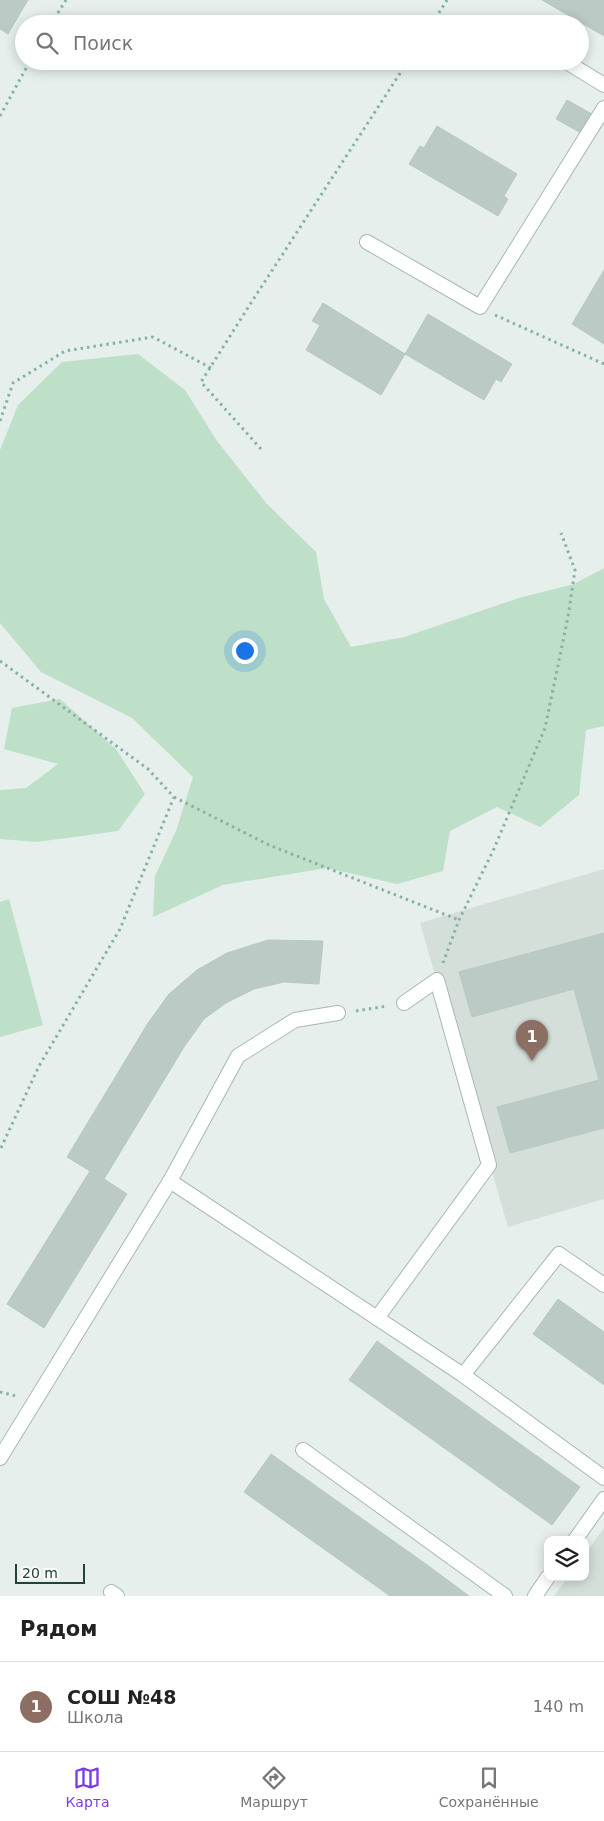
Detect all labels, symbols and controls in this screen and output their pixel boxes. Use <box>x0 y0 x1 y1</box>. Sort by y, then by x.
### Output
search box <box>15 15 589 70</box>
icon: search <box>33 29 61 57</box>
text: Поиск <box>73 32 133 54</box>
your location <box>232 638 258 664</box>
pin: 1 <box>516 1020 548 1061</box>
map controls <box>544 1536 589 1581</box>
button: layers <box>544 1536 589 1581</box>
scale bar <box>15 1561 85 1584</box>
text: 20 m <box>22 1565 58 1581</box>
text: Рядом <box>20 1617 97 1641</box>
text: СОШ №48 <box>67 1686 176 1708</box>
text: 1 <box>30 1697 42 1716</box>
text: 140 m <box>533 1697 584 1716</box>
text: Школа <box>67 1708 124 1727</box>
tab: Карта <box>65 1764 110 1810</box>
tab: Маршрут <box>240 1764 308 1810</box>
tab: Сохранённые <box>439 1764 539 1810</box>

